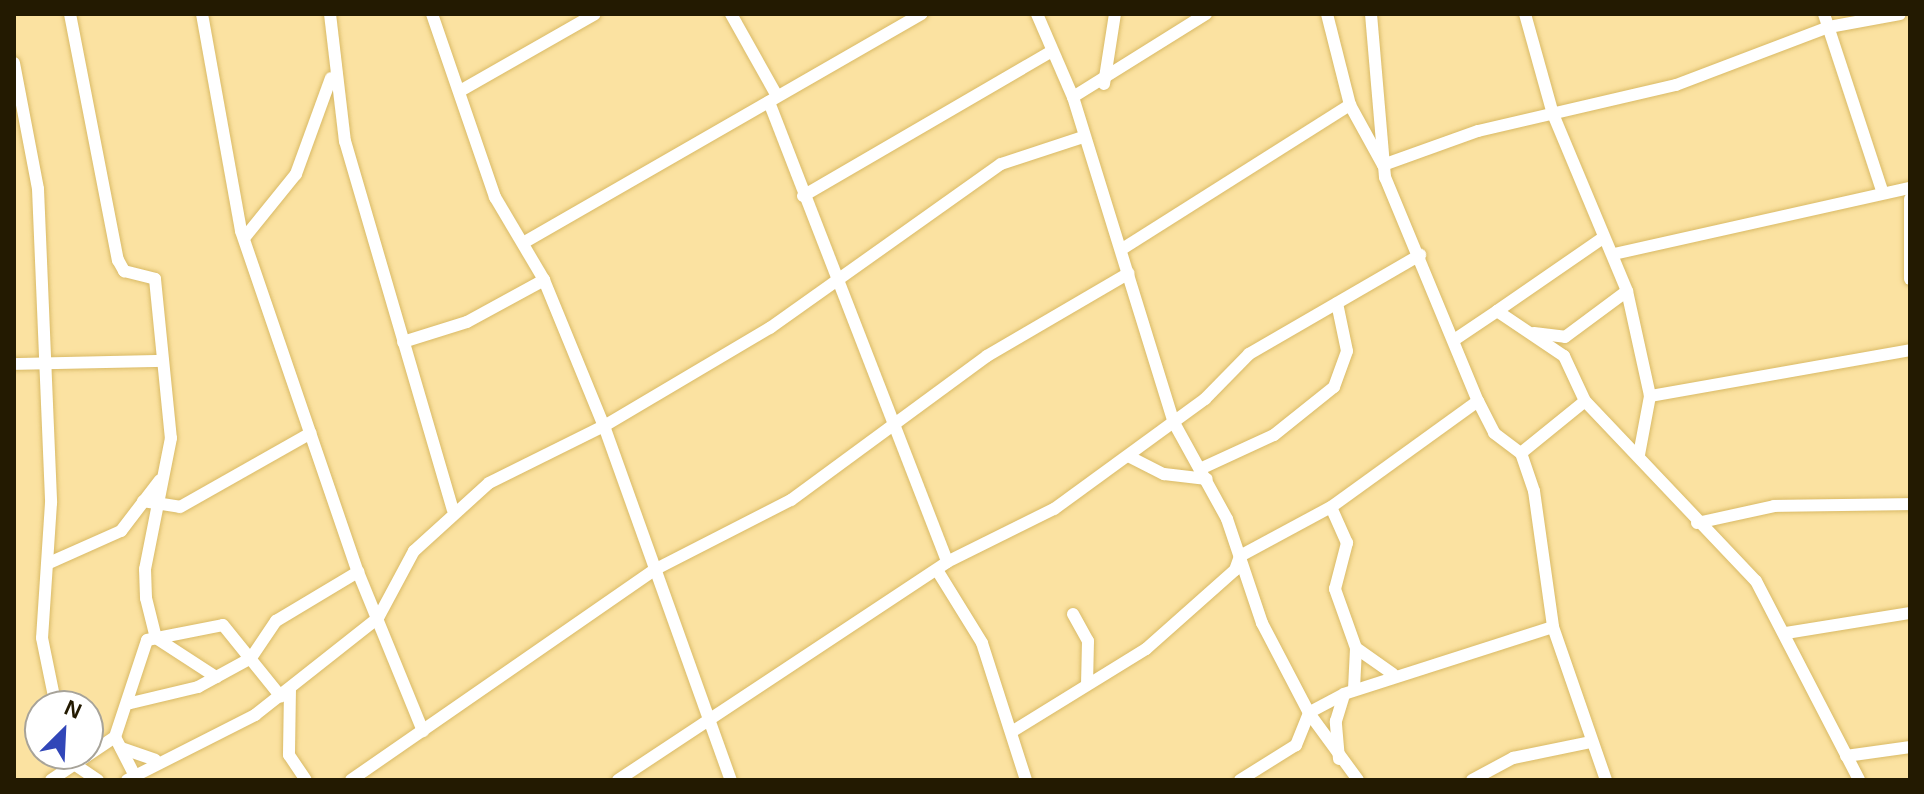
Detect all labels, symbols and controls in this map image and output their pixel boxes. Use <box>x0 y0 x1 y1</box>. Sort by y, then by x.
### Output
north arrow <box>24 690 104 770</box>
text: N <box>61 695 85 724</box>

